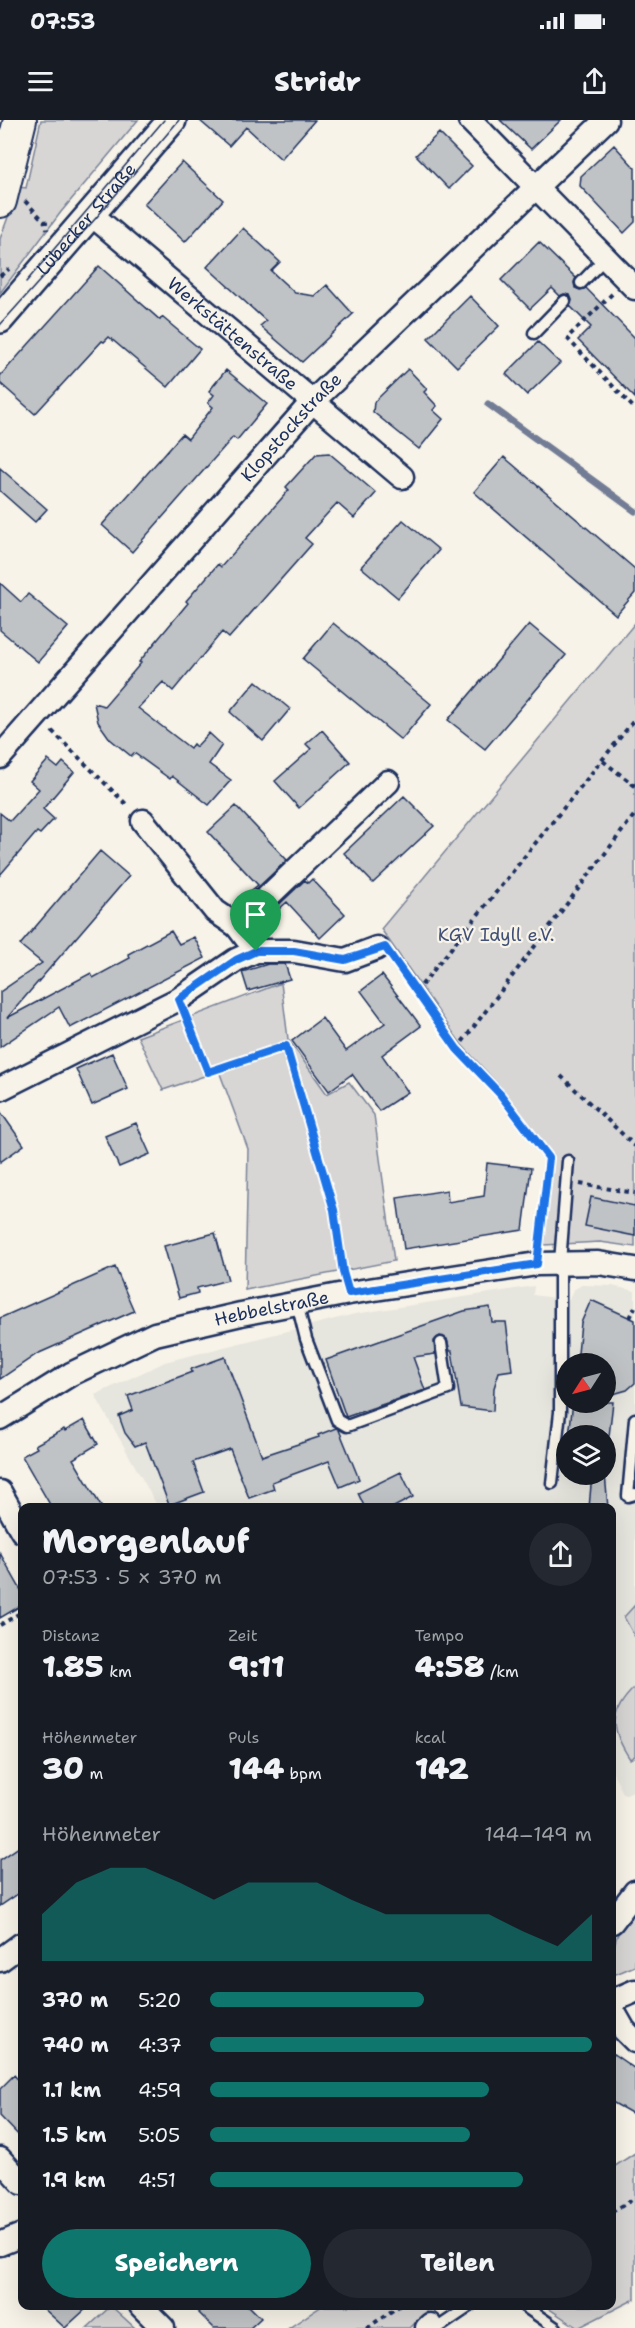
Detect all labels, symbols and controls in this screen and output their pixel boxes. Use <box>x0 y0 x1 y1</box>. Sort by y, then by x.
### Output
text: 07:53 <box>30 7 96 36</box>
text: Stridr <box>274 63 361 100</box>
icon: menu <box>24 65 57 98</box>
icon: share <box>578 65 611 98</box>
street label: Lübecker Straße <box>31 158 142 280</box>
street label: Werkstättenstraße <box>162 272 303 396</box>
street label: Klopstockstraße <box>235 368 347 487</box>
pin <box>230 889 281 951</box>
icon: arrive <box>239 898 272 931</box>
park label: KGV Idyll e.V. <box>438 923 554 947</box>
street label: Hebbelstraße <box>212 1285 331 1332</box>
north arrow <box>556 1353 616 1413</box>
map controls <box>556 1353 616 1485</box>
button: layers <box>556 1425 616 1485</box>
text: Morgenlauf <box>42 1519 250 1564</box>
button: share <box>529 1523 592 1586</box>
text: 07:53 · 5 × 370 m <box>42 1564 222 1590</box>
text: Distanz <box>42 1625 100 1646</box>
text: Zeit <box>228 1625 258 1646</box>
text: Tempo <box>415 1625 464 1646</box>
text: 1.85 <box>42 1646 104 1687</box>
text: 9:11 <box>228 1646 285 1687</box>
text: 4:58 <box>415 1646 485 1687</box>
text: km <box>104 1661 132 1682</box>
text: /km <box>485 1661 519 1682</box>
text: Höhenmeter <box>42 1727 137 1748</box>
text: Puls <box>228 1727 260 1748</box>
text: kcal <box>415 1727 446 1748</box>
text: 30 <box>42 1748 84 1789</box>
text: 144 <box>228 1748 284 1789</box>
text: 142 <box>415 1748 469 1789</box>
text: m <box>84 1763 103 1784</box>
text: bpm <box>284 1763 322 1784</box>
text: Höhenmeter <box>42 1821 161 1847</box>
text: 144–149 m <box>484 1821 592 1847</box>
text: 370 m <box>42 1987 108 2013</box>
text: 5:20 <box>138 1987 181 2013</box>
text: 740 m <box>42 2032 109 2058</box>
text: 4:37 <box>138 2032 182 2058</box>
text: 1.1 km <box>42 2077 101 2103</box>
text: 4:59 <box>138 2077 182 2103</box>
text: 1.5 km <box>42 2122 106 2148</box>
text: 5:05 <box>138 2122 180 2148</box>
text: 1.9 km <box>42 2167 105 2193</box>
text: 4:51 <box>138 2167 176 2193</box>
button: Speichern <box>42 2229 311 2298</box>
button: Teilen <box>323 2229 592 2298</box>

